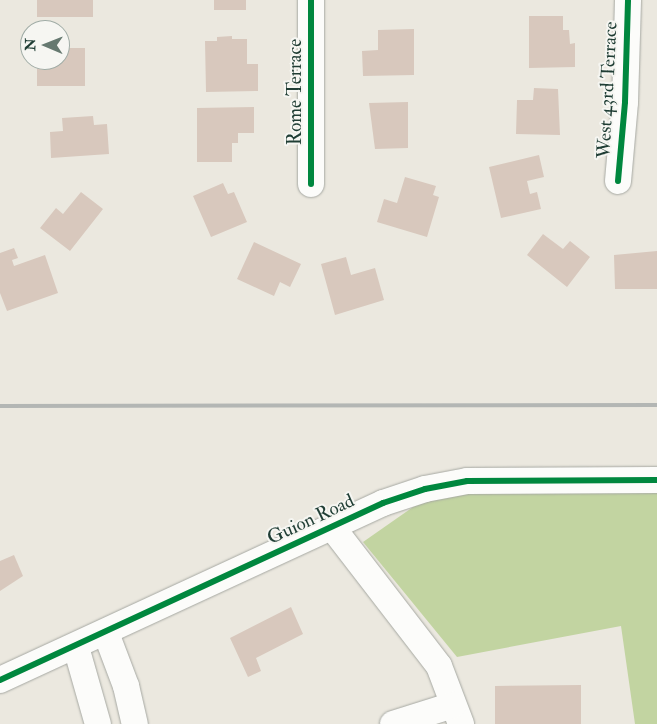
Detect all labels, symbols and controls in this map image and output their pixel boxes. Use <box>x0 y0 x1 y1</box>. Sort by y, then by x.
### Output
north arrow <box>20 20 70 70</box>
street label: West 43rd Terrace <box>593 21 623 159</box>
text: N <box>22 38 39 51</box>
street label: Rome Terrace <box>285 39 307 145</box>
street label: Guion Road <box>264 490 358 550</box>

